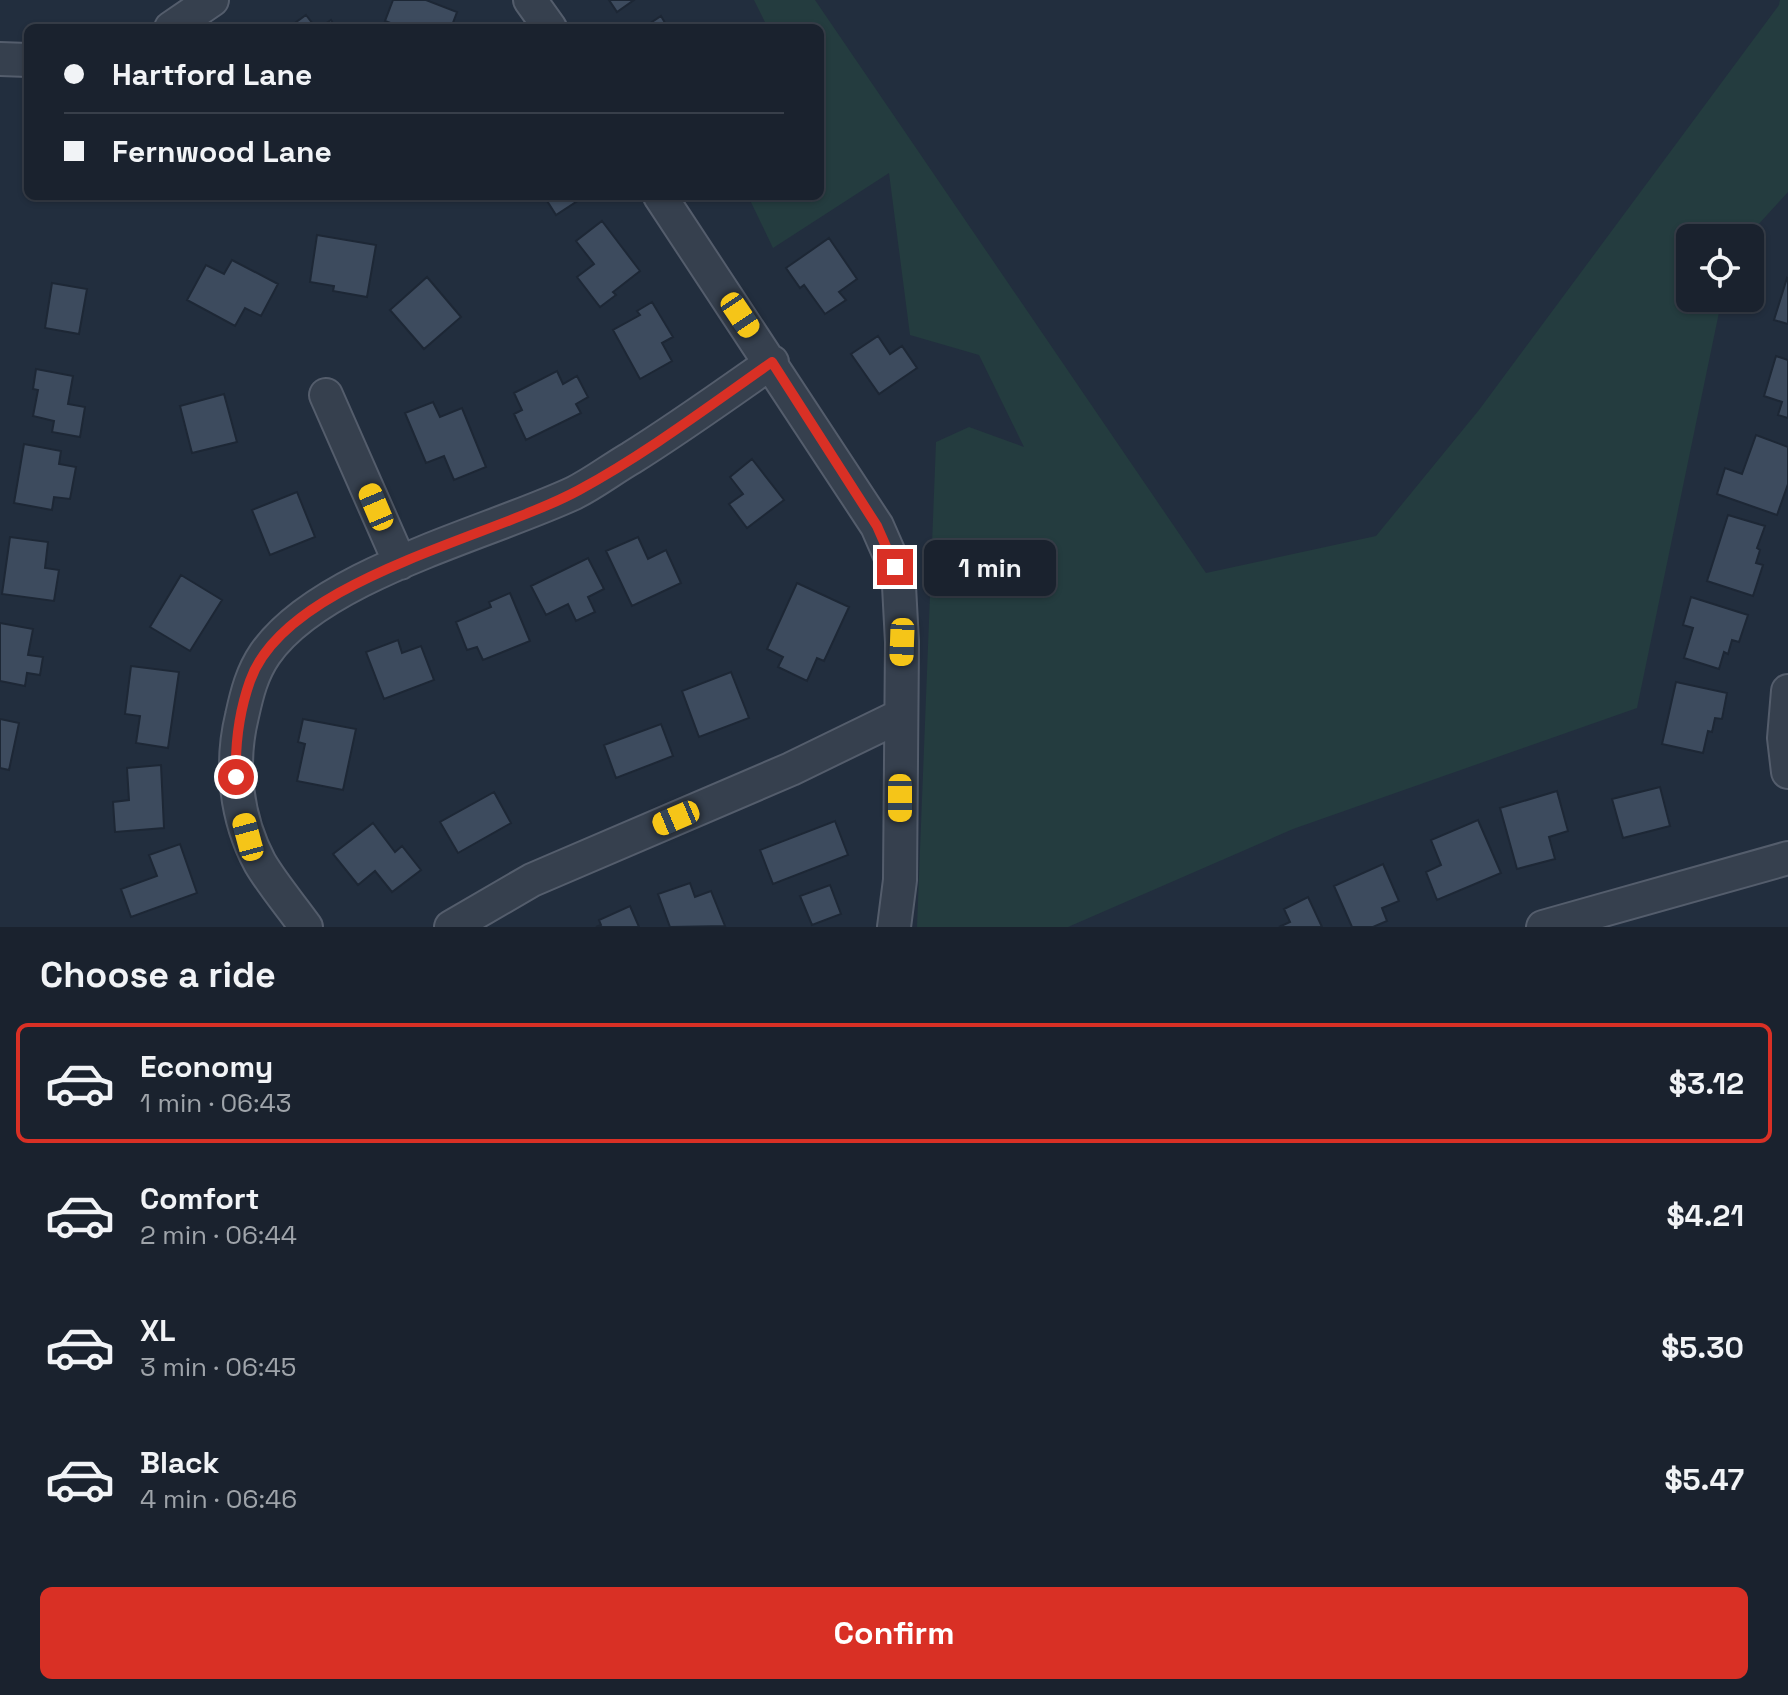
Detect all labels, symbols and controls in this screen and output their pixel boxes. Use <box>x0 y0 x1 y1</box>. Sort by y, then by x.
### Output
text: Hartford Lane <box>112 55 312 94</box>
text: Fernwood Lane <box>112 132 332 171</box>
map controls <box>1676 224 1764 312</box>
button: locate <box>1676 224 1764 312</box>
car <box>717 288 763 342</box>
car <box>356 480 396 534</box>
callout: 1 min <box>923 539 1055 595</box>
route end <box>877 549 913 585</box>
text: 1 min <box>958 551 1022 585</box>
car <box>889 618 915 666</box>
route start <box>218 759 254 795</box>
car <box>888 774 912 822</box>
car <box>649 798 703 838</box>
car <box>230 811 266 863</box>
text: Choose a ride <box>40 952 276 998</box>
icon: car <box>44 1047 116 1119</box>
text: Economy <box>140 1047 273 1086</box>
text: $3.12 <box>1669 1064 1744 1103</box>
text: 1 min · 06:43 <box>140 1086 292 1120</box>
icon: car <box>44 1179 116 1251</box>
text: Comfort <box>140 1179 259 1218</box>
text: $4.21 <box>1666 1196 1744 1235</box>
text: 2 min · 06:44 <box>140 1218 297 1252</box>
icon: car <box>44 1311 116 1383</box>
text: XL <box>140 1311 176 1350</box>
text: $5.30 <box>1661 1328 1744 1367</box>
text: 3 min · 06:45 <box>140 1350 296 1384</box>
icon: car <box>44 1443 116 1515</box>
text: Black <box>140 1443 219 1482</box>
text: $5.47 <box>1664 1460 1744 1499</box>
text: 4 min · 06:46 <box>140 1482 297 1516</box>
button: Confirm <box>40 1587 1748 1679</box>

